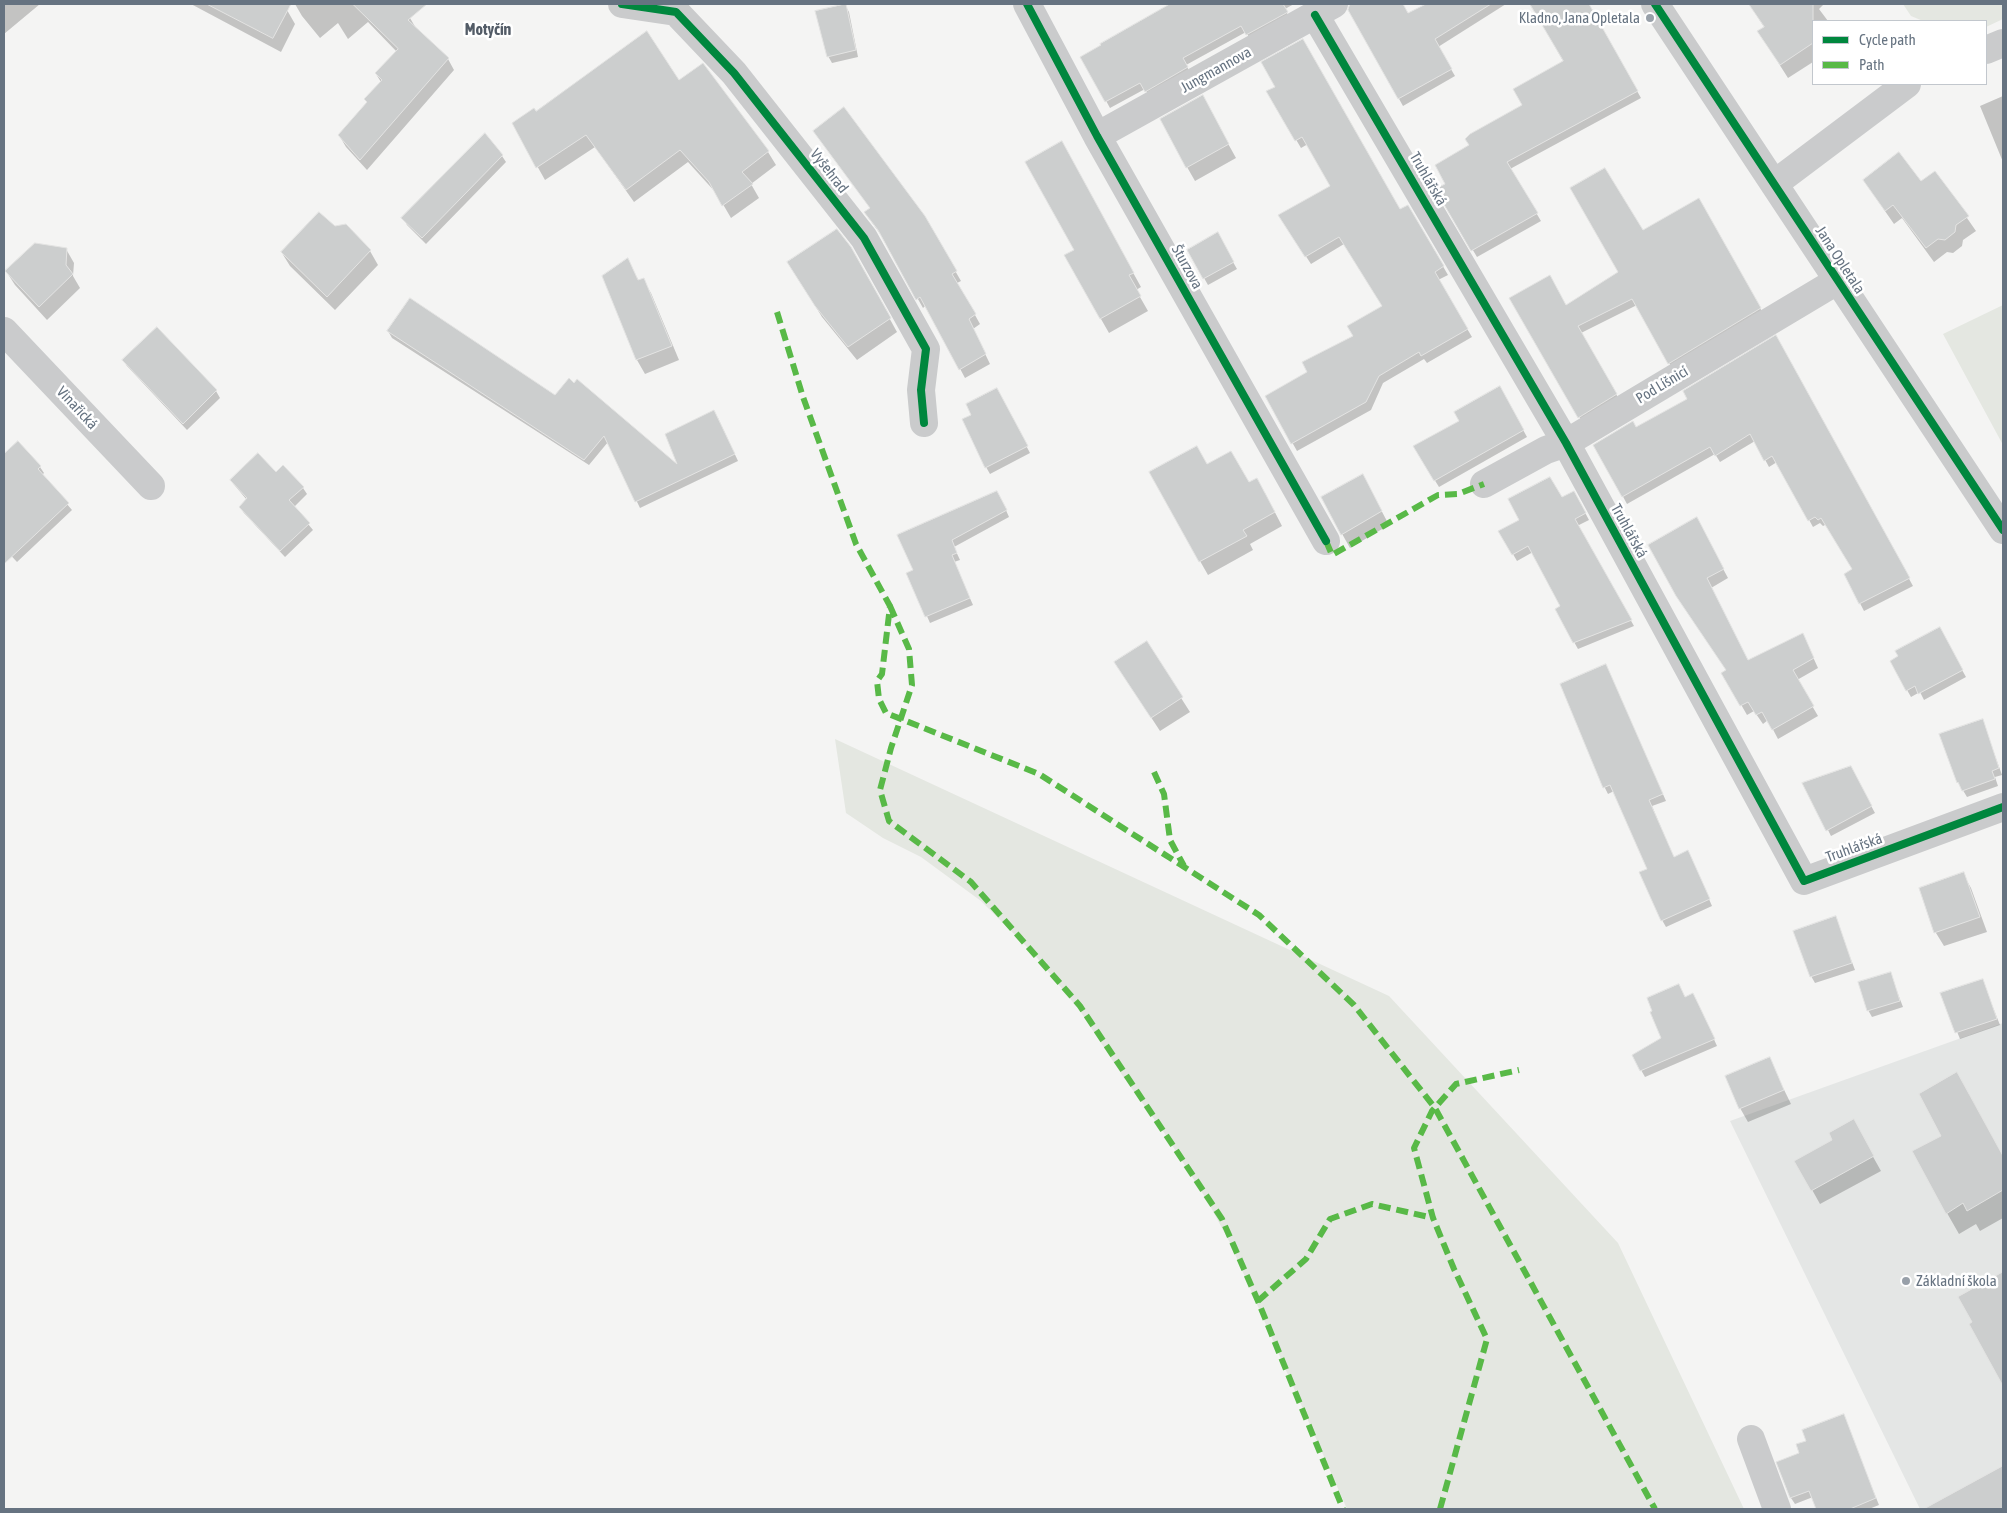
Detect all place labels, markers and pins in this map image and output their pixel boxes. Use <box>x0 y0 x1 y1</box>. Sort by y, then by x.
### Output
place label: Kladno, Jana Opletala <box>1519 9 1640 27</box>
marker: Kladno, Jana Opletala <box>1644 12 1656 24</box>
place label: Základní škola <box>1916 1272 1997 1290</box>
marker: Základní škola <box>1900 1275 1912 1287</box>

